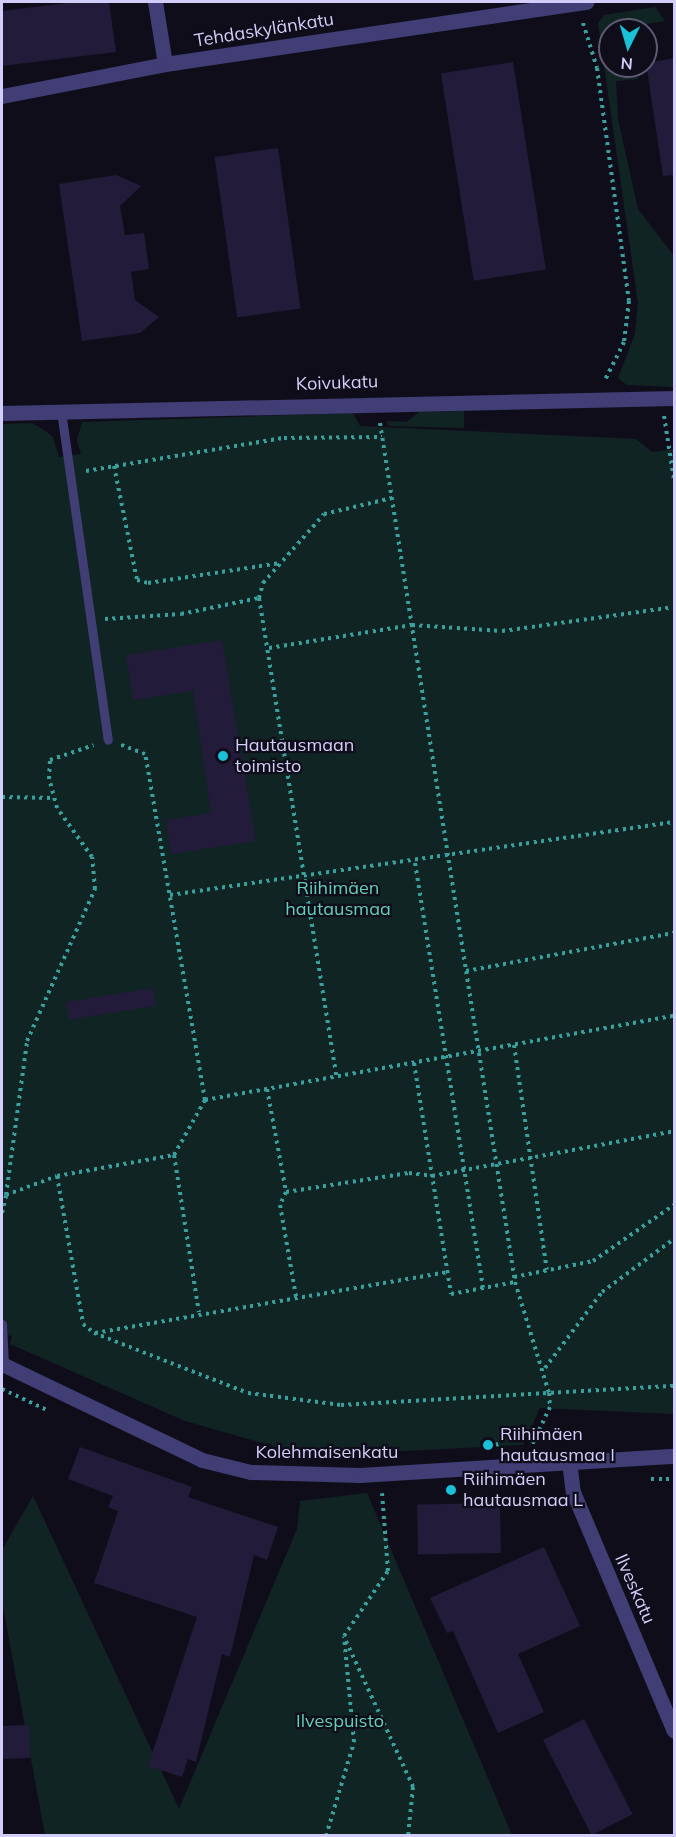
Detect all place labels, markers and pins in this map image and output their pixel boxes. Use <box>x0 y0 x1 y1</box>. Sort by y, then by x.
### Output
place label: Hautausmaan toimisto <box>235 735 354 777</box>
marker: Hautausmaan toimisto <box>216 749 230 763</box>
place label: Riihimäen hautausmaa I <box>500 1424 615 1466</box>
marker: Riihimäen hautausmaa I <box>481 1438 495 1452</box>
place label: Riihimäen hautausmaa L <box>463 1469 583 1512</box>
marker: Riihimäen hautausmaa L <box>444 1483 458 1497</box>

